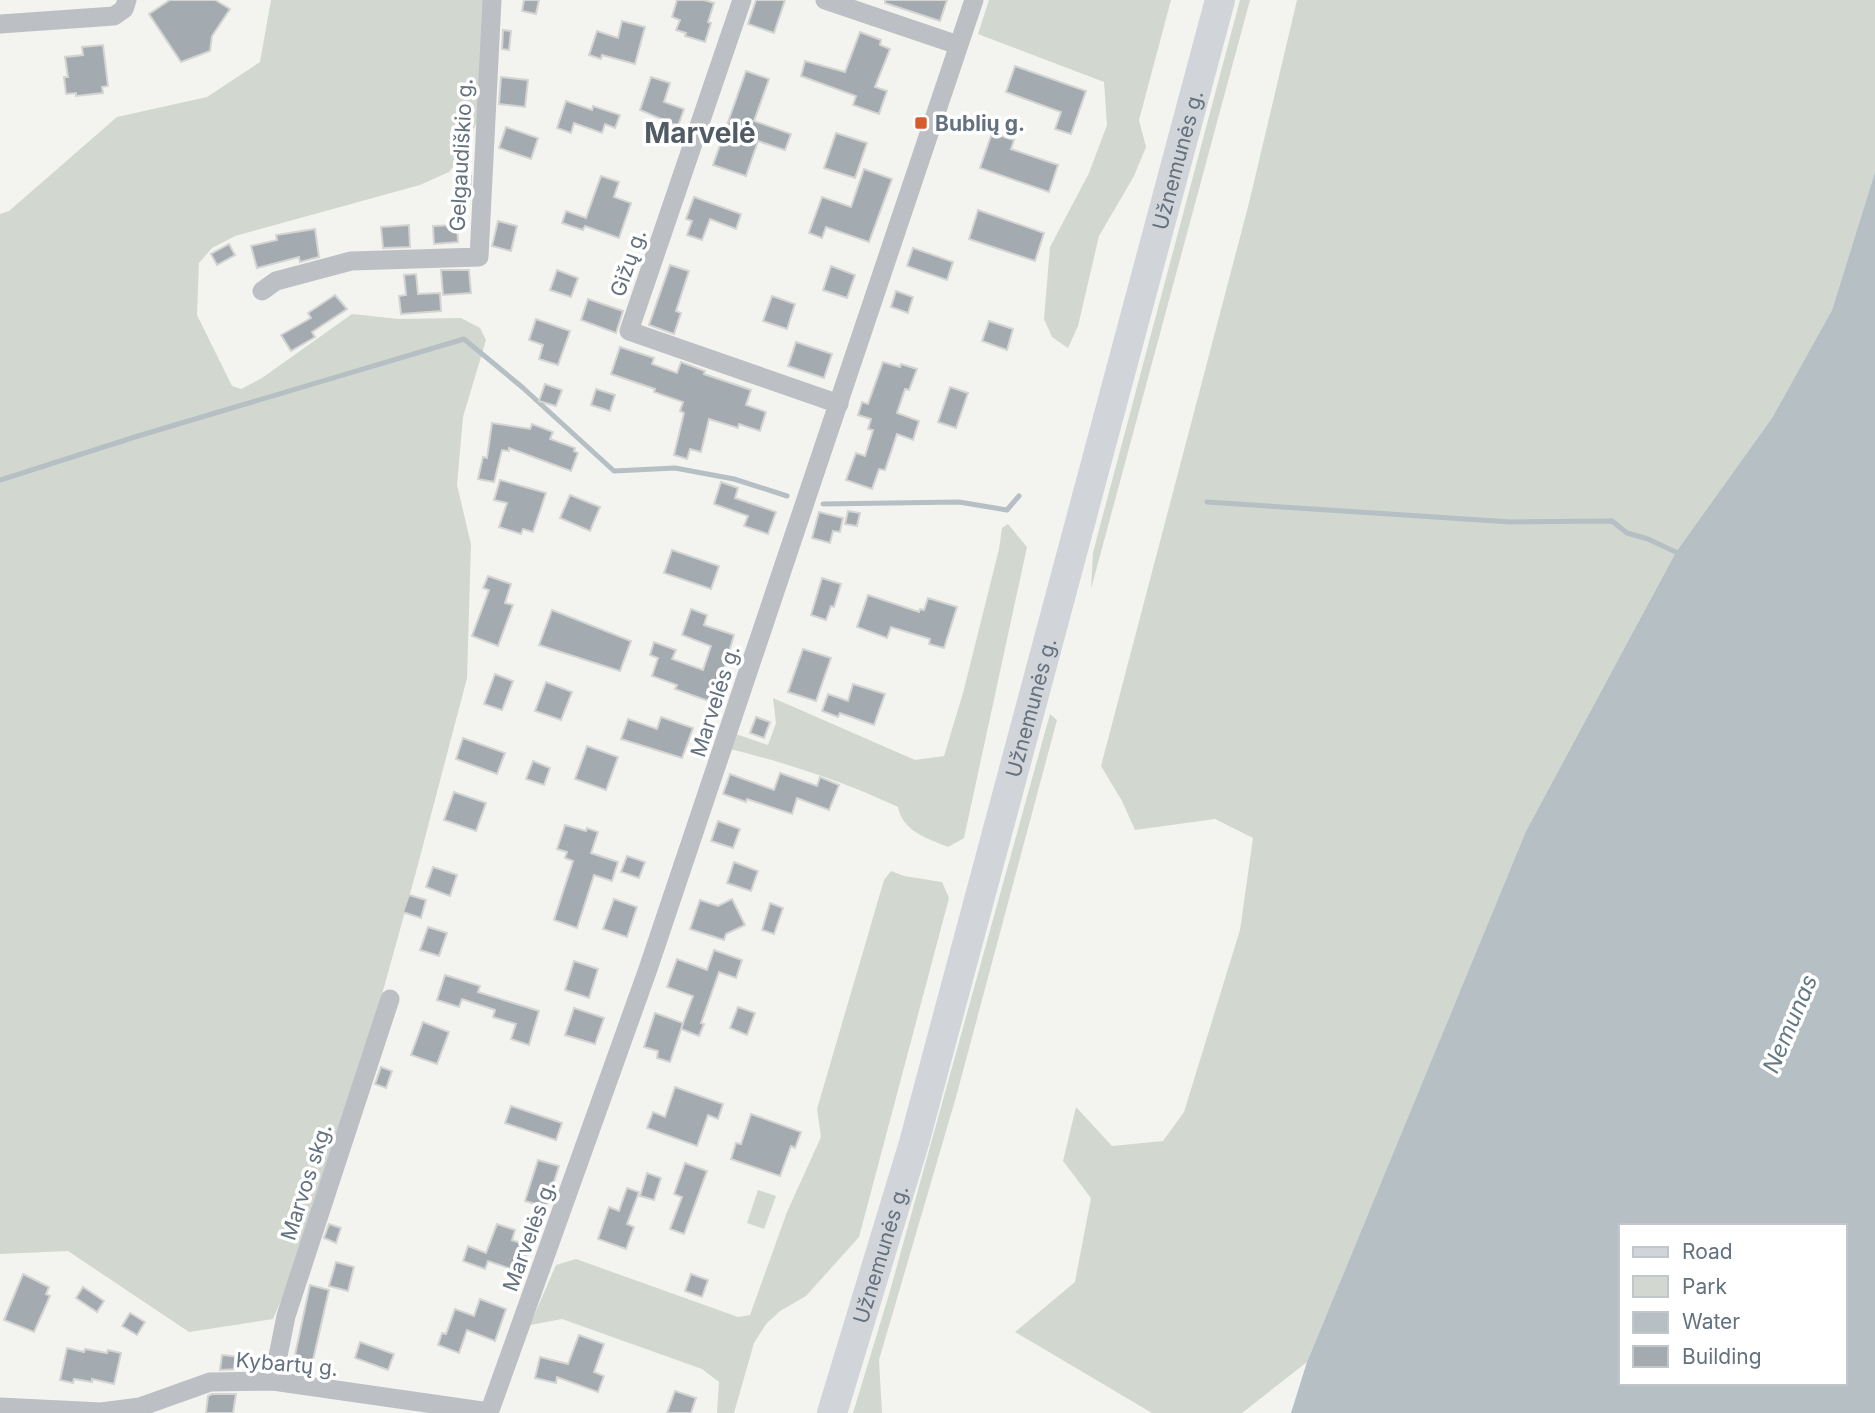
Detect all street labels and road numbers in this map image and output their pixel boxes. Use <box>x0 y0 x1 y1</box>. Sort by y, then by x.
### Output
street label: Gelgaudiškio g. <box>445 78 477 232</box>
street label: Užnemunės g. <box>1147 87 1208 232</box>
street label: Gižų g. <box>605 226 651 300</box>
street label: Užnemunės g. <box>1000 635 1061 780</box>
street label: Marvelės g. <box>685 642 745 760</box>
street label: Marvos skg. <box>275 1121 337 1243</box>
street label: Marvelės g. <box>497 1177 561 1295</box>
street label: Užnemunės g. <box>847 1182 913 1326</box>
street label: Kybartų g. <box>235 1347 339 1381</box>

